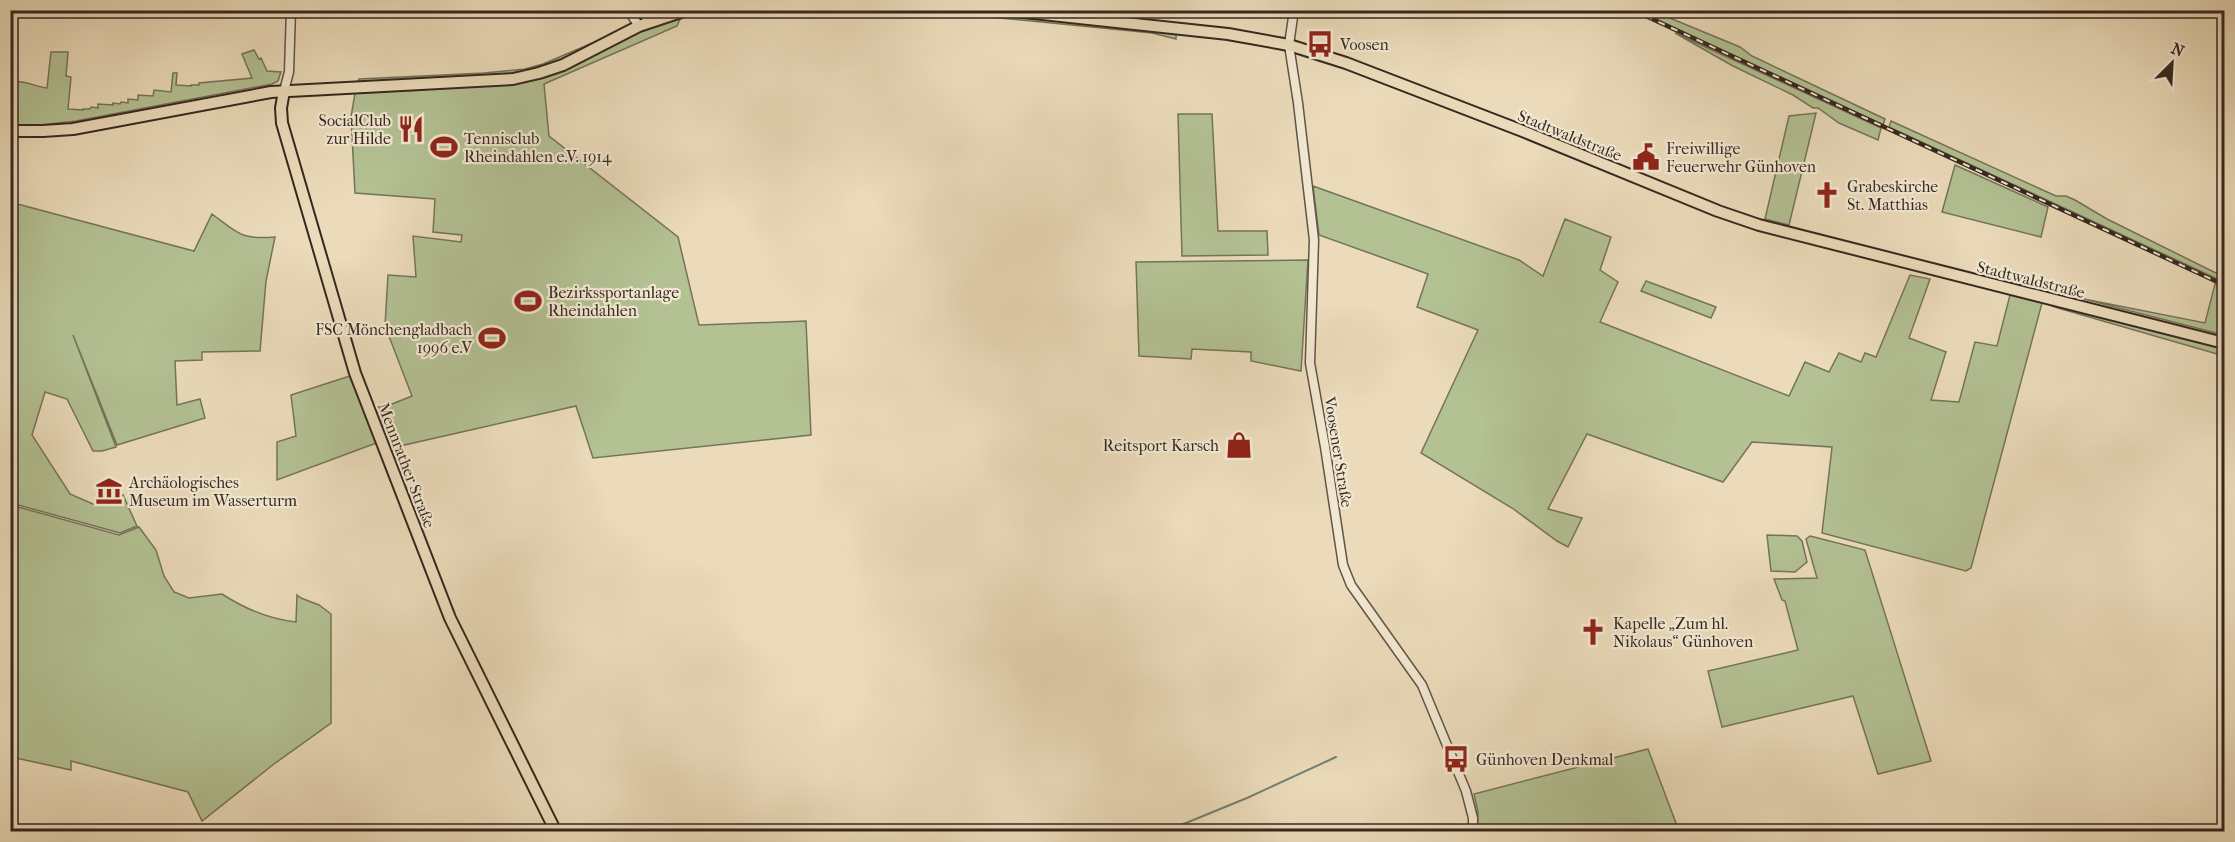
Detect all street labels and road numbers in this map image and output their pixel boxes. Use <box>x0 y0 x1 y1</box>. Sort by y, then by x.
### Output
street label: Stadtwaldstraße <box>1515 106 1625 165</box>
street label: Stadtwaldstraße <box>1975 257 2087 302</box>
street label: Voosener Straße <box>1320 394 1357 509</box>
street label: Mennrather Straße <box>374 400 439 531</box>

